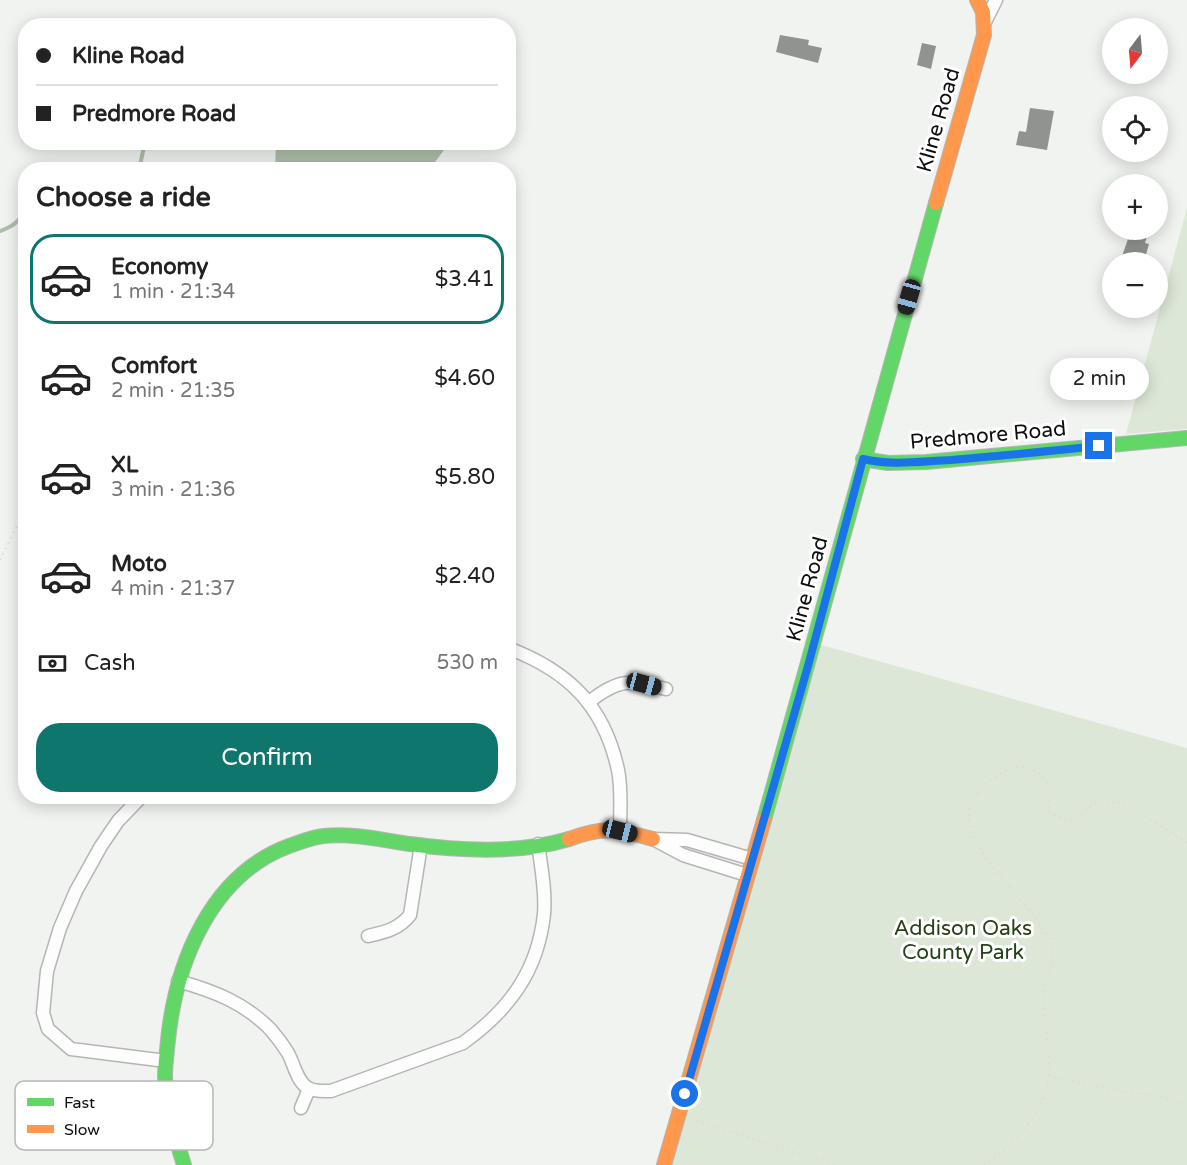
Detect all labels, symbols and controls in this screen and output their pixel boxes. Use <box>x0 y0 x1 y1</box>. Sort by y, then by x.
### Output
north arrow <box>1102 18 1168 84</box>
map controls <box>1102 18 1168 318</box>
text: Kline Road <box>72 43 185 69</box>
street label: Kline Road <box>912 65 965 175</box>
button: locate <box>1102 96 1168 162</box>
text: Predmore Road <box>72 101 236 127</box>
button: + <box>1102 174 1168 240</box>
text: Choose a ride <box>36 181 211 214</box>
icon: car <box>39 252 93 306</box>
button: − <box>1102 252 1168 318</box>
text: Economy <box>111 254 208 280</box>
text: $3.41 <box>435 266 495 292</box>
car <box>895 277 923 317</box>
text: 1 min · 21:34 <box>111 280 235 304</box>
icon: car <box>39 351 93 405</box>
text: Comfort <box>111 353 197 379</box>
callout: 2 min <box>1050 359 1148 401</box>
text: $4.60 <box>434 365 495 391</box>
text: 2 min <box>1073 367 1126 391</box>
text: 2 min · 21:35 <box>111 379 235 403</box>
street label: Predmore Road <box>909 416 1067 455</box>
route end <box>1085 432 1112 459</box>
icon: car <box>39 450 93 504</box>
text: XL <box>111 452 138 478</box>
text: $5.80 <box>435 464 495 490</box>
text: 3 min · 21:36 <box>111 478 235 502</box>
street label: Kline Road <box>782 534 833 644</box>
icon: car <box>39 549 93 603</box>
text: Moto <box>111 551 167 577</box>
text: $2.40 <box>435 563 495 589</box>
text: 4 min · 21:37 <box>111 577 235 601</box>
icon: cash <box>36 647 69 680</box>
text: Cash <box>84 650 136 676</box>
text: 530 m <box>437 651 498 675</box>
car <box>624 671 664 697</box>
button: Confirm <box>36 723 498 792</box>
car <box>600 818 640 844</box>
park label: Addison Oaks County Park <box>894 916 1032 965</box>
route start <box>671 1080 698 1107</box>
legend <box>15 1081 213 1150</box>
text: Fast <box>64 1093 95 1113</box>
text: Slow <box>64 1120 100 1140</box>

